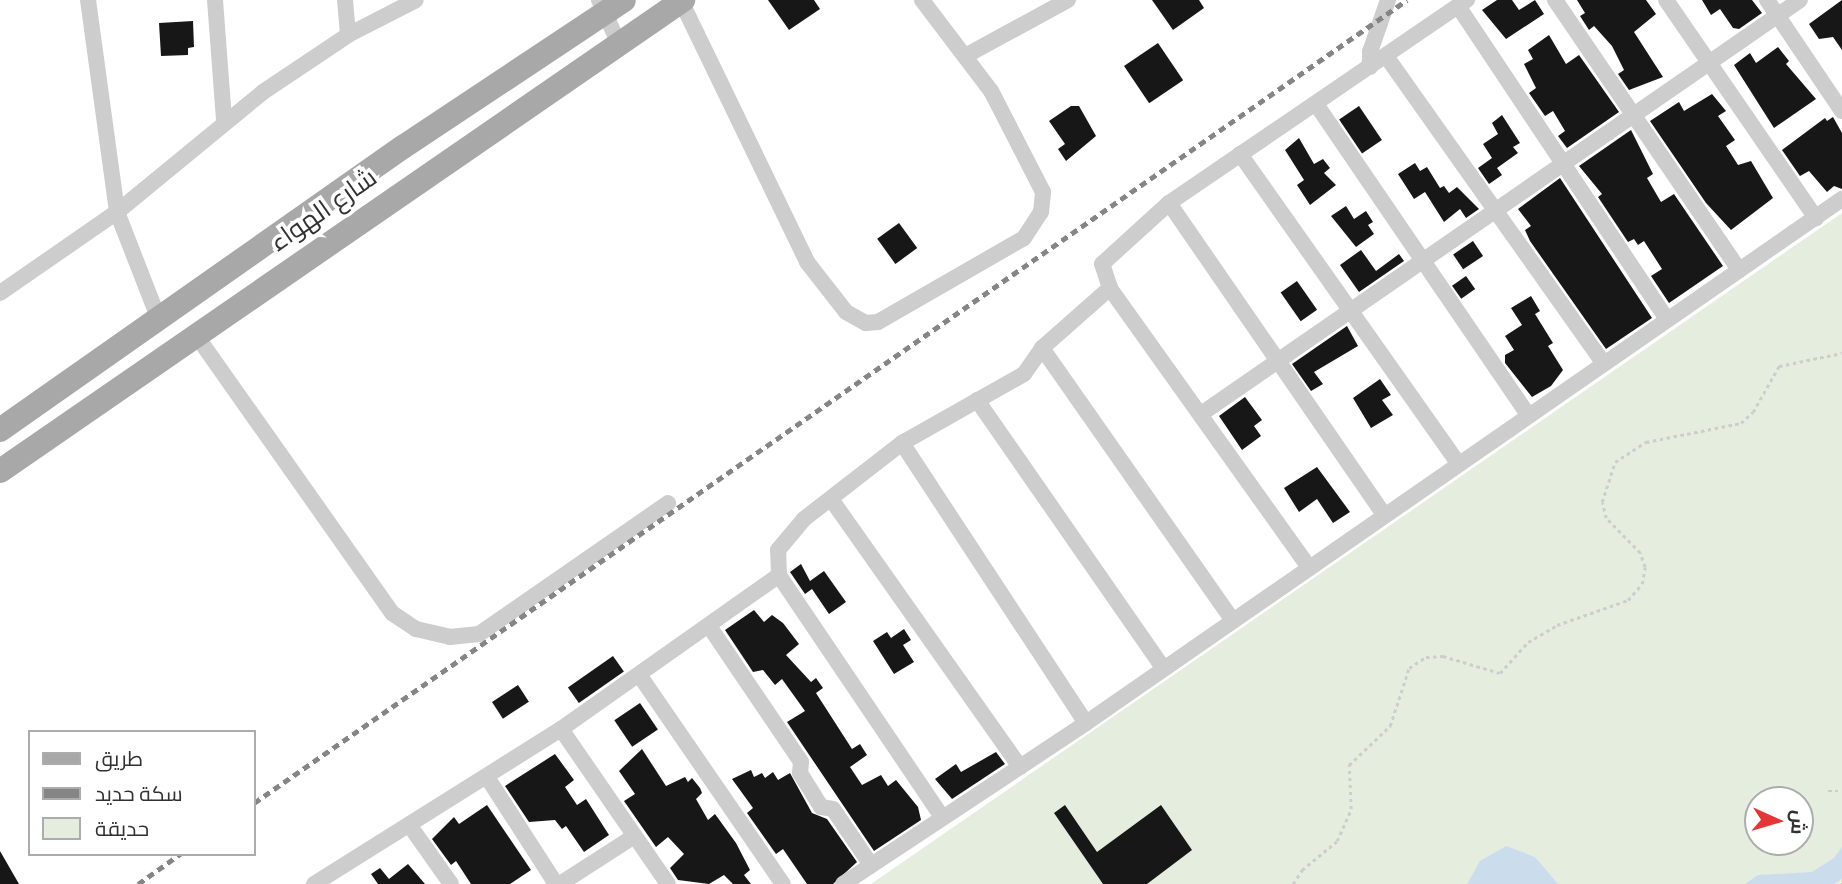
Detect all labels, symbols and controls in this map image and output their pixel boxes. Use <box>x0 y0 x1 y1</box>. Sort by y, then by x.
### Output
street label: شارع الهواء <box>264 163 384 259</box>
legend <box>28 730 256 856</box>
text: طريق <box>95 746 143 772</box>
text: سكة حديد <box>95 781 183 807</box>
north arrow <box>1744 786 1814 856</box>
text: ش <box>1785 809 1811 835</box>
text: حديقة <box>95 816 149 842</box>

